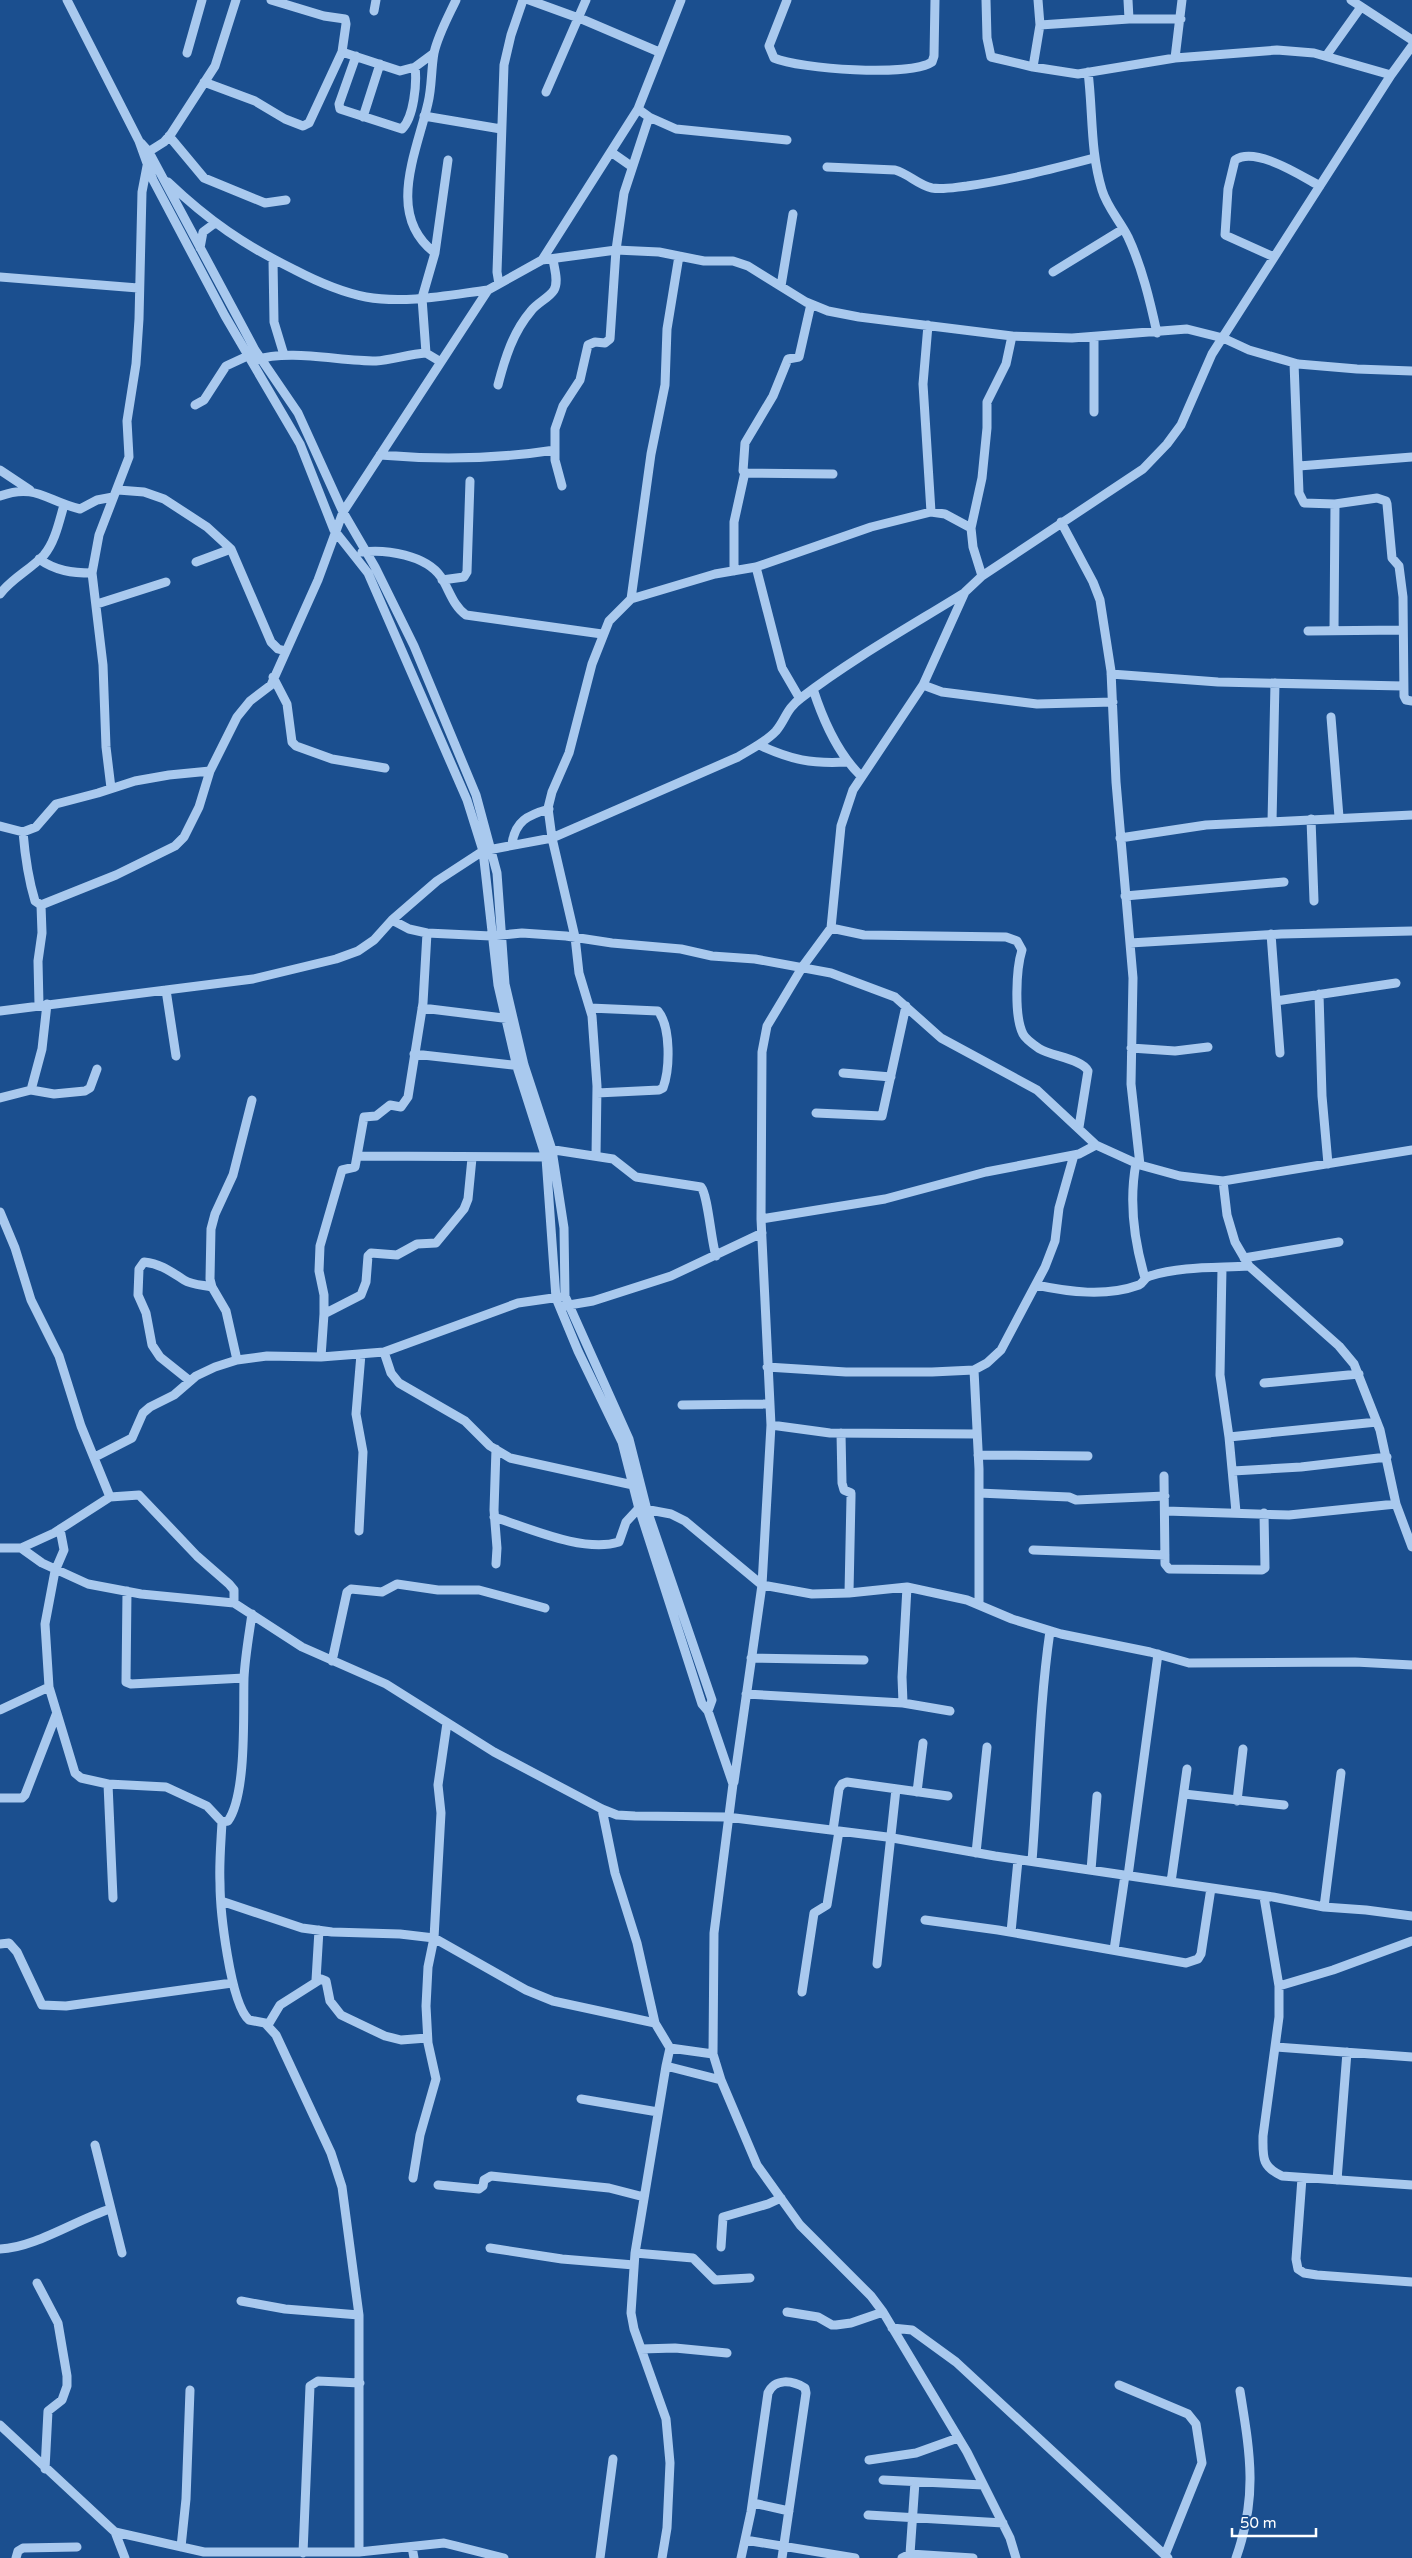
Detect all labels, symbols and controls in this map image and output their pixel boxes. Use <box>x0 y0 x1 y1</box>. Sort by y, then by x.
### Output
scale bar <box>1232 2506 1316 2538</box>
text: 50 m <box>1240 2514 1277 2532</box>

